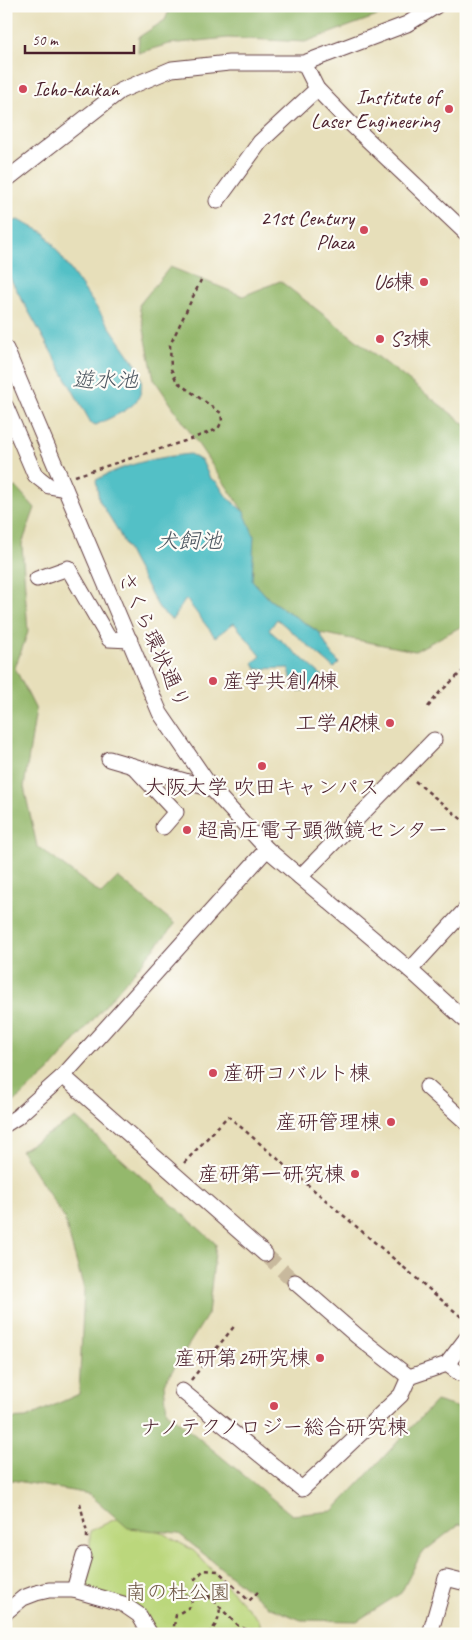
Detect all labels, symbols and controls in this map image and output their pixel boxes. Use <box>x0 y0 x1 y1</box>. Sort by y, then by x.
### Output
scale bar <box>25 22 134 54</box>
text: 50 m <box>32 31 59 50</box>
place label: Icho-kaikan <box>33 76 120 102</box>
marker: Icho-kaikan <box>17 83 29 95</box>
place label: Institute of Laser Engineering <box>311 84 444 134</box>
marker: Institute of Laser Engineering <box>443 103 455 115</box>
place label: 21st Century Plaza <box>260 205 356 255</box>
marker: 21st Century Plaza <box>358 224 370 236</box>
place label: U6棟 <box>373 269 414 295</box>
marker: U6棟 <box>418 276 430 288</box>
place label: S3棟 <box>390 326 431 352</box>
marker: S3棟 <box>374 333 386 345</box>
water label: 遊水池 <box>72 366 139 394</box>
water label: 犬飼池 <box>156 527 223 555</box>
street label: さくら環状通り <box>112 568 196 712</box>
place label: 産学共創A棟 <box>223 668 339 694</box>
marker: 産学共創A棟 <box>207 675 219 687</box>
place label: 工学AR棟 <box>295 710 380 736</box>
marker: 工学AR棟 <box>384 717 396 729</box>
marker: 大阪大学 吹田キャンパス <box>256 760 268 772</box>
place label: 大阪大学 吹田キャンパス <box>144 774 380 800</box>
place label: 超高圧電子顕微鏡センター <box>197 817 448 843</box>
marker: 超高圧電子顕微鏡センター <box>181 824 193 836</box>
place label: 産研コバルト棟 <box>223 1060 370 1086</box>
marker: 産研コバルト棟 <box>207 1067 219 1079</box>
place label: 産研管理棟 <box>276 1109 381 1135</box>
marker: 産研管理棟 <box>385 1116 397 1128</box>
place label: 産研第一研究棟 <box>198 1161 345 1187</box>
marker: 産研第一研究棟 <box>349 1168 361 1180</box>
place label: 産研第2研究棟 <box>175 1345 310 1371</box>
marker: 産研第2研究棟 <box>314 1352 326 1364</box>
marker: ナノテクノロジー総合研究棟 <box>268 1400 280 1412</box>
place label: ナノテクノロジー総合研究棟 <box>140 1414 408 1440</box>
park label: 南の杜公園 <box>126 1579 231 1605</box>

